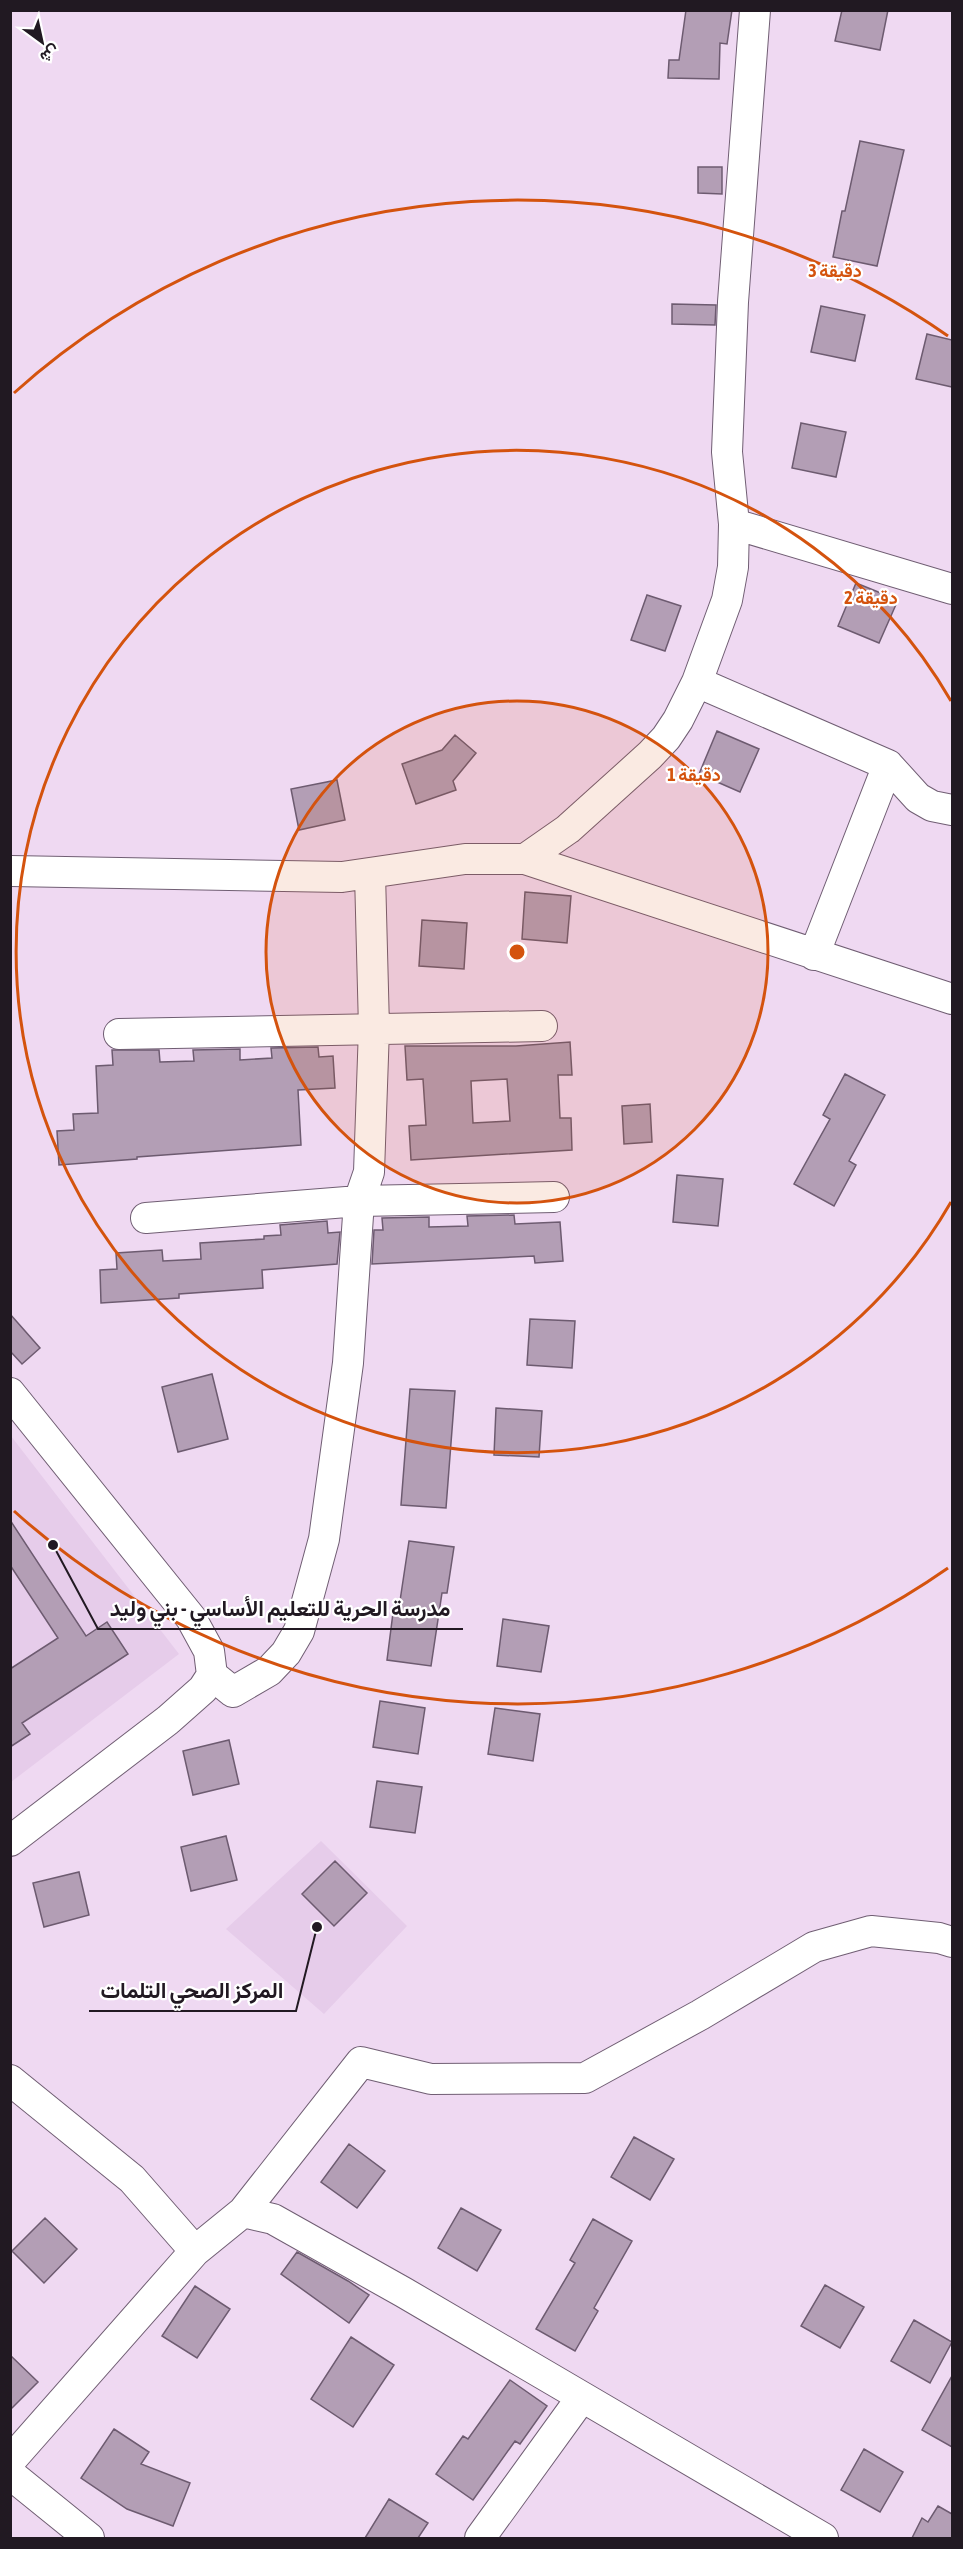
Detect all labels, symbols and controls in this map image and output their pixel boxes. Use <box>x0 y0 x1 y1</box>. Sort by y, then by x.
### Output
north arrow <box>12 12 72 72</box>
text: ش <box>37 41 63 67</box>
text: 3 دقيقة <box>808 260 862 282</box>
text: 2 دقيقة <box>844 587 898 609</box>
text: 1 دقيقة <box>667 764 721 786</box>
centre of rings <box>507 942 527 962</box>
callout: مدرسة الحرية للتعليم الأساسي - بني وليد <box>98 1589 463 1629</box>
text: مدرسة الحرية للتعليم الأساسي - بني وليد <box>110 1595 450 1627</box>
callout: المركز الصحي التلمات <box>89 1971 296 2011</box>
text: المركز الصحي التلمات <box>100 1977 284 2009</box>

